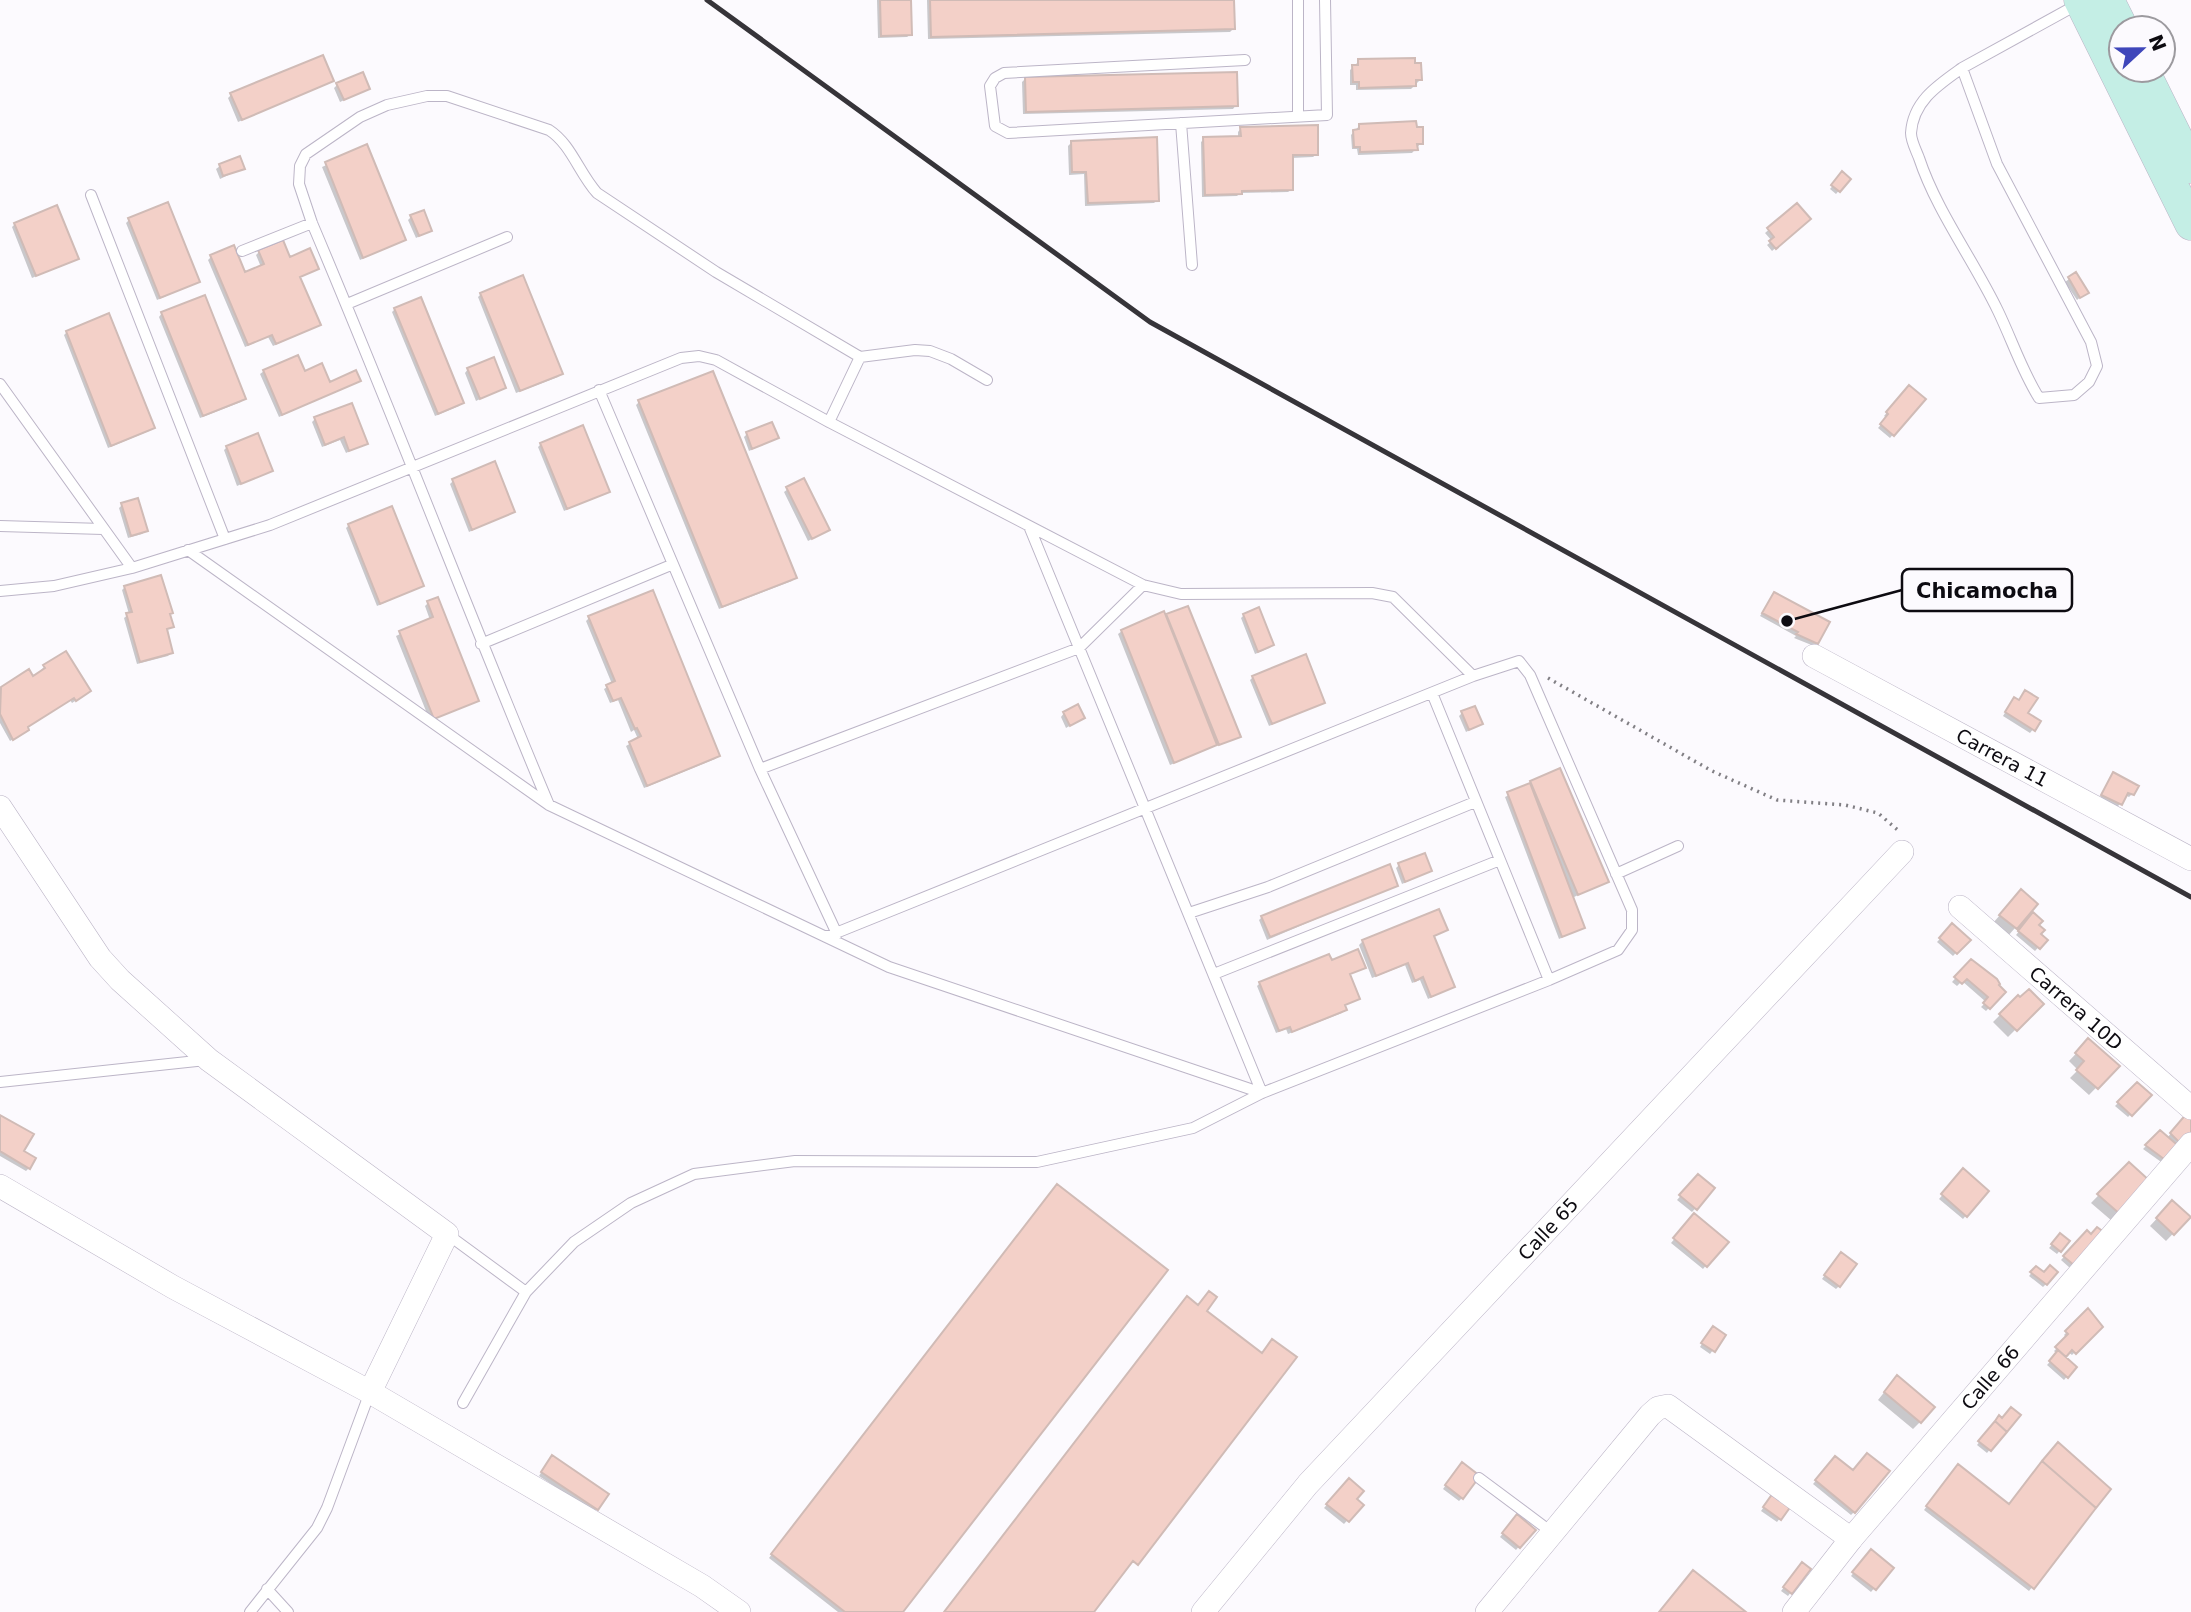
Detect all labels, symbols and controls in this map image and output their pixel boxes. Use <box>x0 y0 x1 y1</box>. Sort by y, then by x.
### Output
north arrow <box>2107 14 2177 84</box>
text: N <box>2145 31 2171 54</box>
callout: Chicamocha <box>1902 569 2072 611</box>
text: Chicamocha <box>1916 579 2058 603</box>
street label: Carrera 11 <box>1953 724 2052 791</box>
street label: Carrera 10D <box>2025 962 2127 1054</box>
street label: Calle 65 <box>1513 1193 1583 1264</box>
street label: Calle 66 <box>1957 1341 2024 1414</box>

